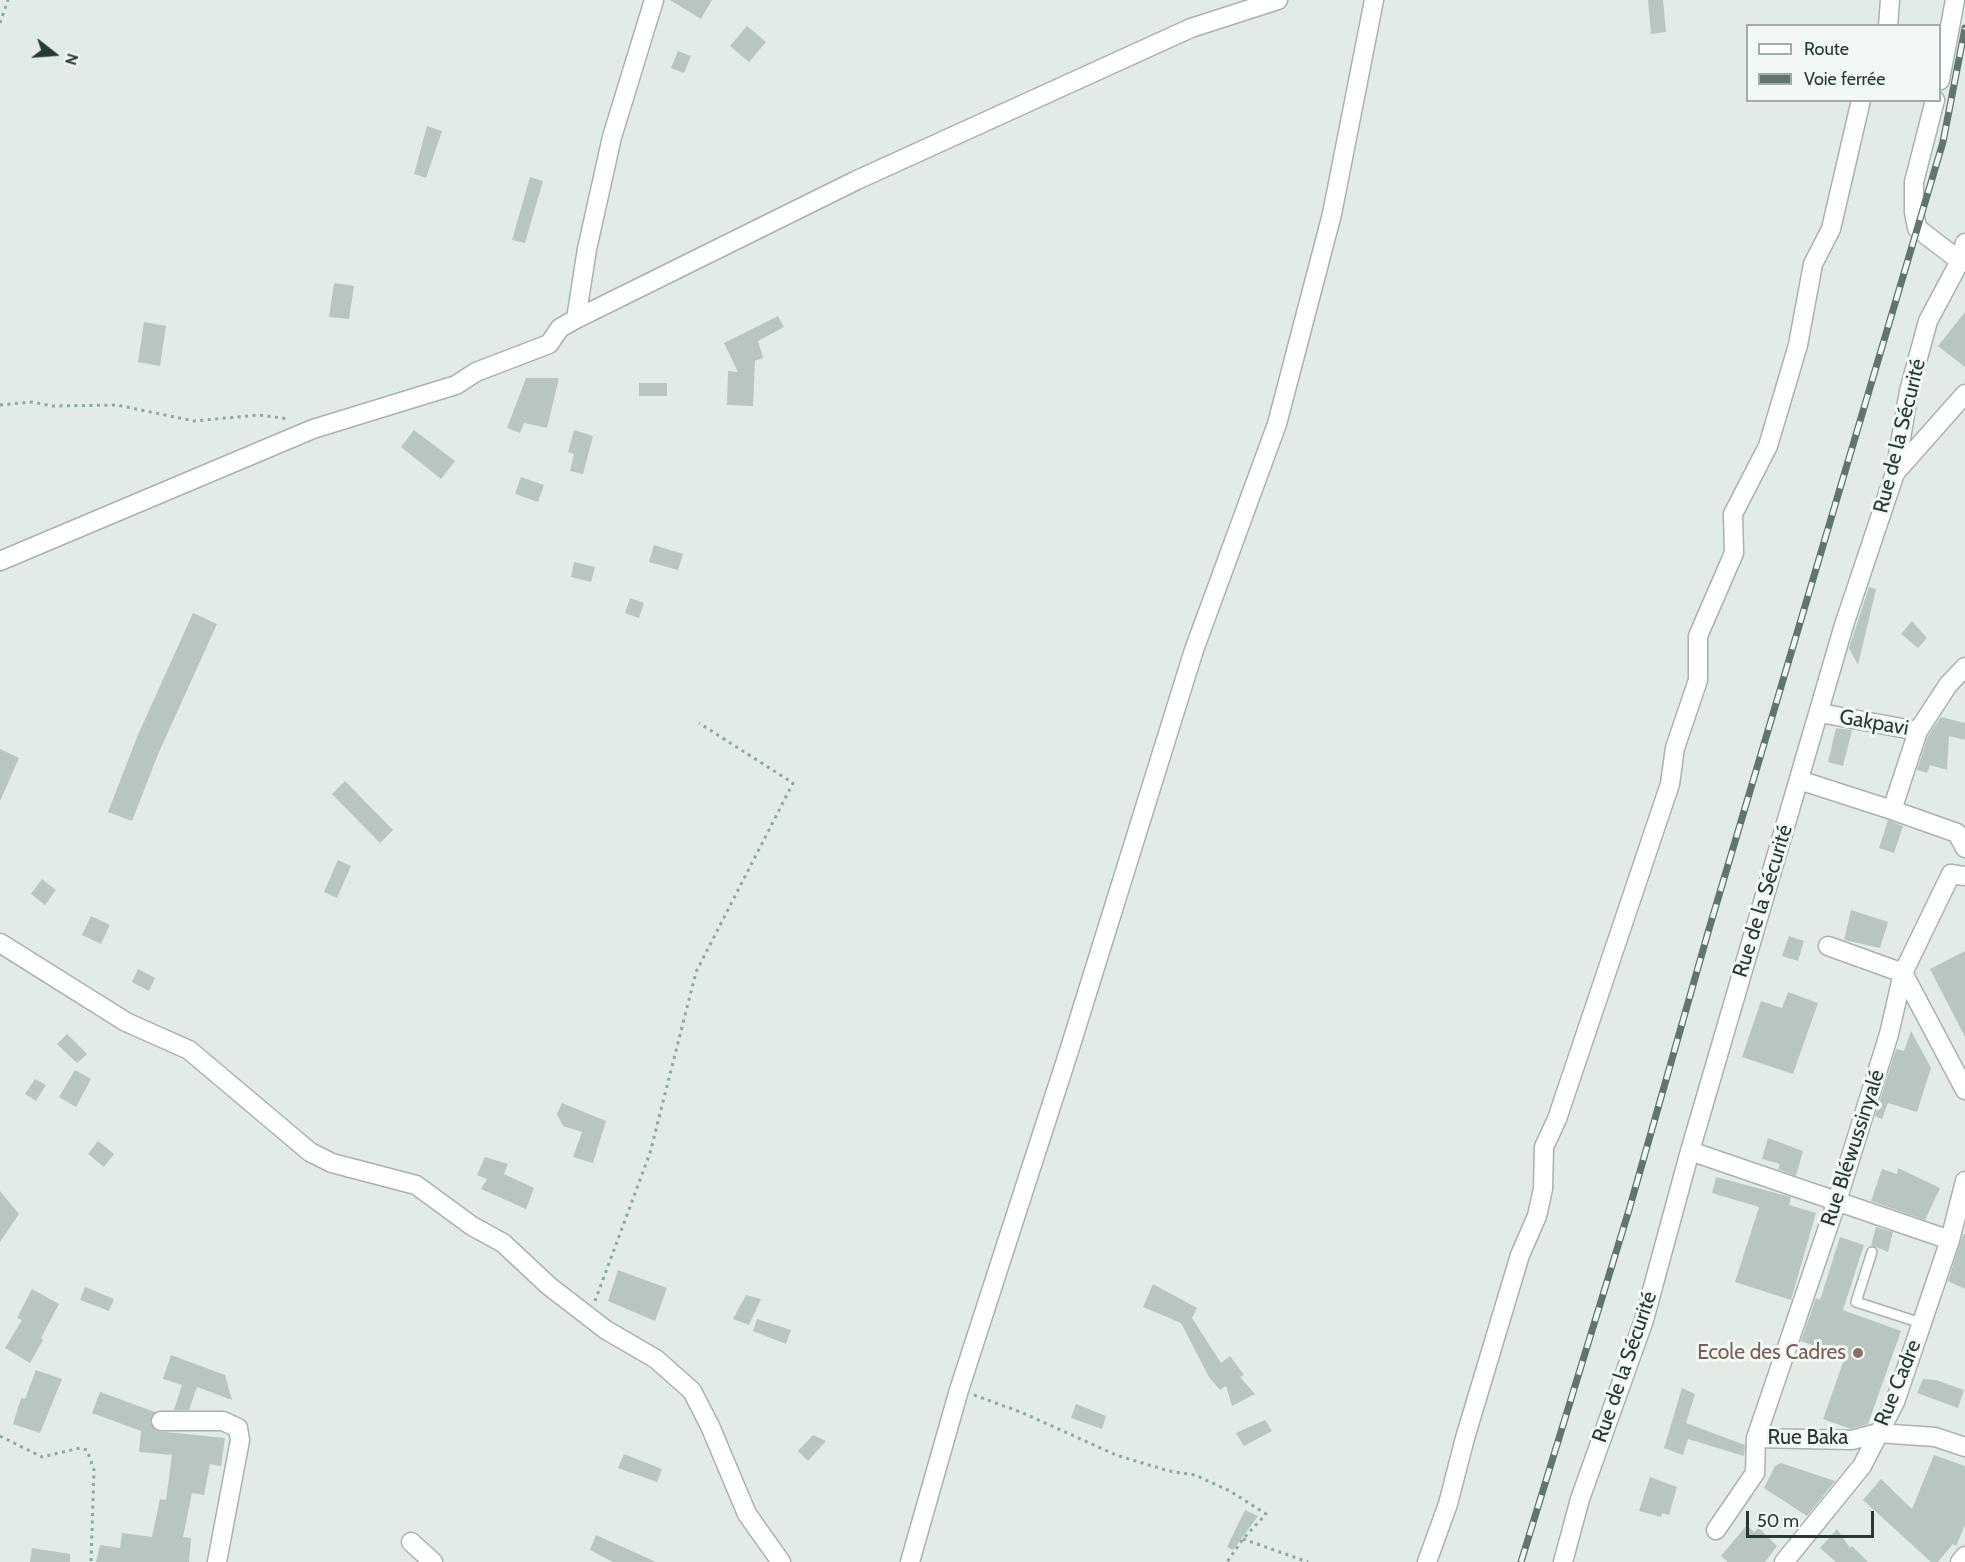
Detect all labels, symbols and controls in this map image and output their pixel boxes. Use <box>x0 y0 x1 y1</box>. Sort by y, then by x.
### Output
north arrow <box>24 24 84 84</box>
legend <box>1746 24 1941 102</box>
text: Route <box>1804 38 1849 60</box>
text: N <box>61 51 82 68</box>
text: Voie ferrée <box>1804 68 1885 90</box>
street label: Rue de la Sécurité <box>1869 356 1931 516</box>
street label: Gakpavi <box>1837 705 1911 741</box>
street label: Rue de la Sécurité <box>1728 822 1798 980</box>
street label: Rue Bléwussinyalé <box>1816 1067 1890 1229</box>
street label: Rue de la Sécurité <box>1587 1288 1663 1446</box>
street label: Rue Cadre <box>1869 1336 1927 1430</box>
place label: Ecole des Cadres <box>1697 1340 1846 1366</box>
marker: Ecole des Cadres <box>1851 1346 1865 1360</box>
street label: Rue Baka <box>1768 1425 1848 1451</box>
scale bar <box>1749 1499 1876 1537</box>
text: 50 m <box>1757 1510 1799 1532</box>

